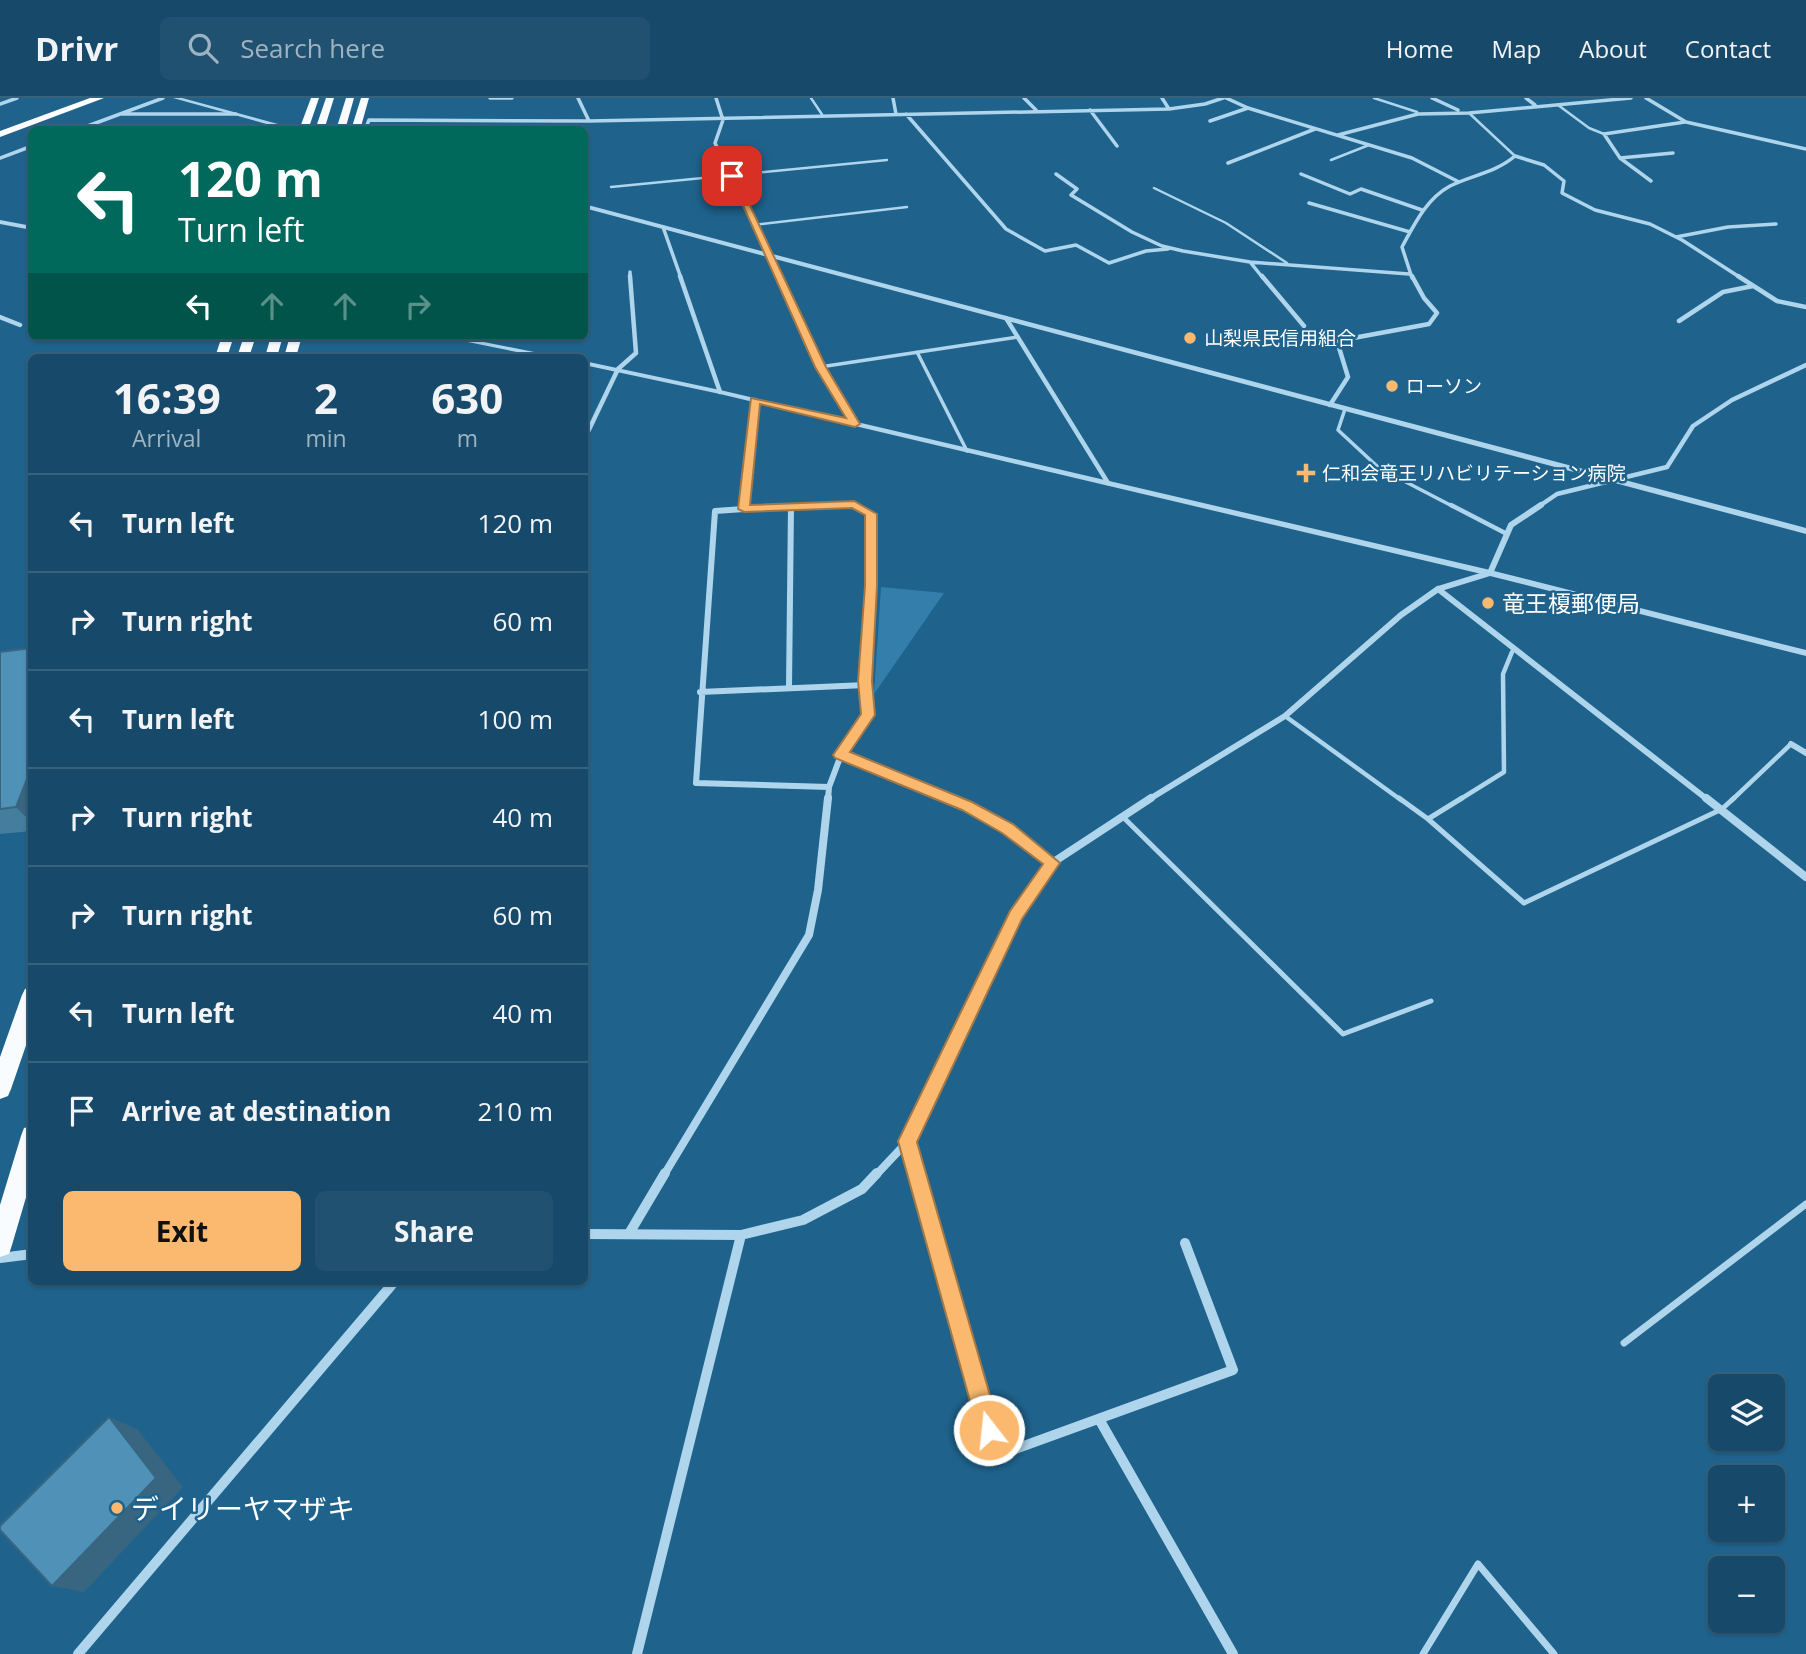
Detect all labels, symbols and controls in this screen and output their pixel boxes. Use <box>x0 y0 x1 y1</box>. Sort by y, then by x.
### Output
search box <box>160 17 650 80</box>
text: Drivr <box>35 26 118 71</box>
icon: search <box>184 29 222 67</box>
text: Search here <box>240 30 385 66</box>
text: Home <box>1386 32 1454 65</box>
text: Map <box>1492 32 1541 65</box>
text: About <box>1579 32 1647 65</box>
text: Contact <box>1685 32 1771 65</box>
text: 120 m <box>178 145 323 211</box>
pin <box>702 146 762 206</box>
icon: left <box>63 154 154 245</box>
icon: arrive <box>713 157 751 195</box>
text: Turn left <box>178 208 304 251</box>
icon: left <box>180 287 218 325</box>
icon: ahead <box>253 287 291 325</box>
icon: ahead <box>326 287 364 325</box>
icon: right <box>399 287 437 325</box>
place label: 山梨県民信用組合 <box>1204 325 1356 351</box>
marker: 山梨県民信用組合 <box>1182 330 1198 346</box>
text: 16:39 <box>113 369 221 426</box>
text: 2 <box>314 369 338 426</box>
text: 630 <box>431 369 503 426</box>
place label: ローソン <box>1406 373 1482 399</box>
marker: ローソン <box>1384 378 1400 394</box>
text: Arrival <box>132 422 201 454</box>
text: min <box>305 422 347 454</box>
text: m <box>457 422 478 454</box>
place label: 仁和会竜王リハビリテーション病院 <box>1322 460 1626 486</box>
marker: 仁和会竜王リハビリテーション病院 <box>1296 463 1316 483</box>
icon: left <box>63 504 101 542</box>
text: Turn left <box>122 505 234 541</box>
text: 120 m <box>478 505 553 541</box>
place label: 竜王榎郵便局 <box>1502 587 1640 619</box>
marker: 竜王榎郵便局 <box>1480 595 1496 611</box>
icon: right <box>63 602 101 640</box>
text: Turn right <box>122 603 253 639</box>
text: 60 m <box>492 603 553 639</box>
icon: left <box>63 700 101 738</box>
text: Turn left <box>122 701 234 737</box>
text: 100 m <box>478 701 553 737</box>
icon: right <box>63 798 101 836</box>
text: Turn right <box>122 799 253 835</box>
text: 40 m <box>492 799 553 835</box>
icon: right <box>63 896 101 934</box>
text: Turn right <box>122 897 253 933</box>
text: 60 m <box>492 897 553 933</box>
icon: left <box>63 994 101 1032</box>
text: Turn left <box>122 995 234 1031</box>
text: 40 m <box>492 995 553 1031</box>
icon: arrive <box>63 1092 101 1130</box>
text: Arrive at destination <box>122 1093 391 1129</box>
text: 210 m <box>478 1093 553 1129</box>
button: Exit <box>63 1191 301 1271</box>
button: Share <box>315 1191 553 1271</box>
map controls <box>1708 1374 1785 1633</box>
button: layers <box>1708 1374 1785 1451</box>
position arrow <box>952 1393 1026 1467</box>
button: + <box>1708 1465 1785 1542</box>
place label: デイリーヤマザキ <box>131 1489 355 1527</box>
marker: デイリーヤマザキ <box>109 1500 125 1516</box>
button: − <box>1708 1556 1785 1633</box>

